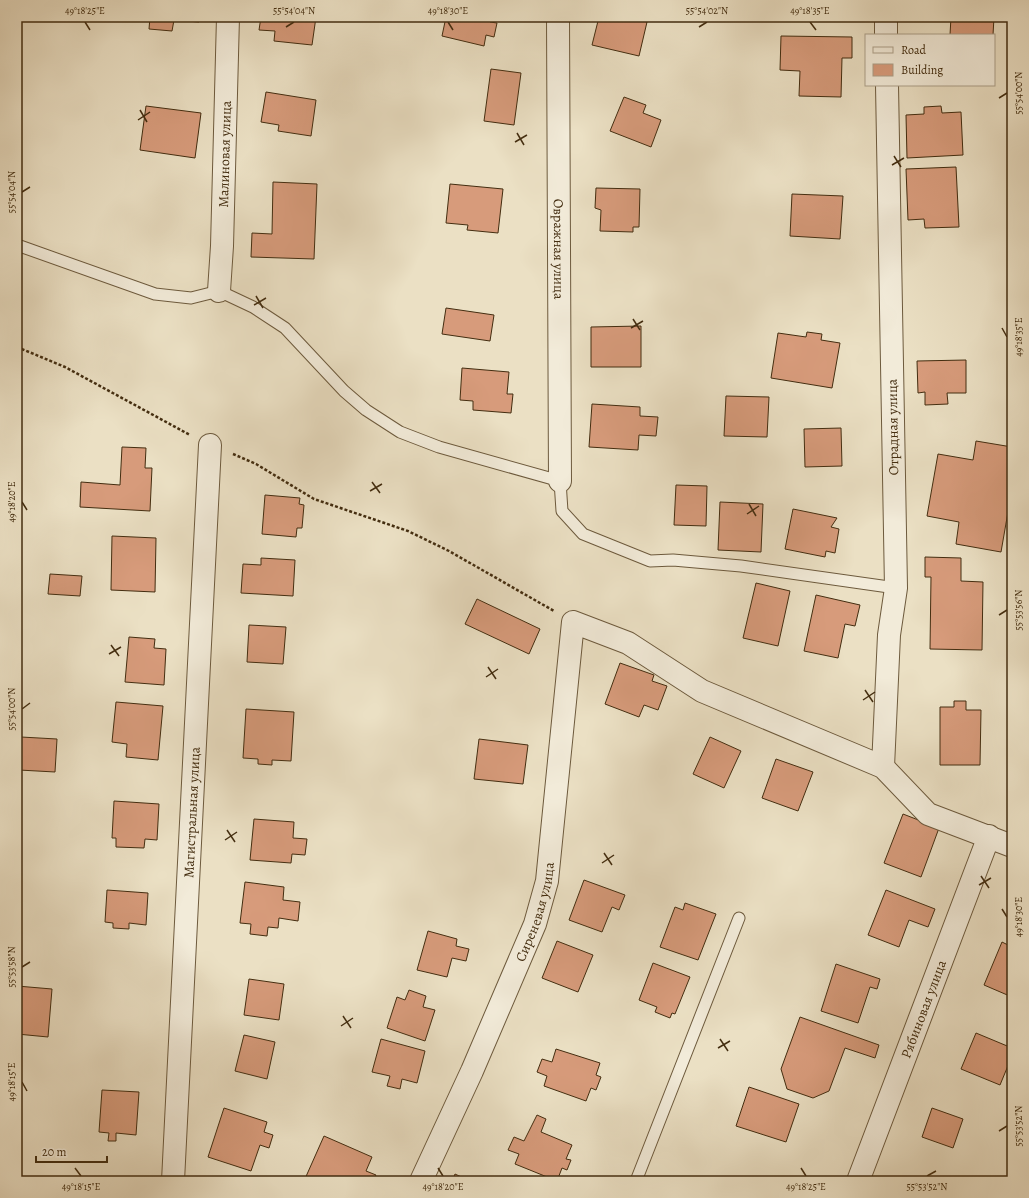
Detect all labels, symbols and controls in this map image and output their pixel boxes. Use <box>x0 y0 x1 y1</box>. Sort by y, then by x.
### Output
text: 49°18'25"E <box>65 4 105 17</box>
text: 55°54'04"N <box>273 4 315 17</box>
text: 49°18'30"E <box>428 4 468 17</box>
text: 55°54'02"N <box>686 4 728 17</box>
text: 49°18'35"E <box>790 4 830 17</box>
legend <box>865 34 995 86</box>
text: Road <box>901 42 927 58</box>
text: Building <box>901 62 943 78</box>
text: 55°54'00"N <box>1012 71 1025 115</box>
street label: Малиновая улица <box>214 100 235 208</box>
text: 55°54'04"N <box>5 171 18 213</box>
street label: Овражная улица <box>549 199 569 300</box>
text: 49°18'35"E <box>1012 317 1025 357</box>
street label: Отрадная улица <box>883 378 903 475</box>
text: 49°18'20"E <box>5 481 18 523</box>
text: 55°53'56"N <box>1012 590 1025 630</box>
text: 55°54'00"N <box>5 687 18 731</box>
street label: Магистральная улица <box>179 746 204 879</box>
street label: Сиреневая улица <box>511 861 558 964</box>
text: 49°18'30"E <box>1012 897 1025 937</box>
text: 55°53'58"N <box>5 946 18 988</box>
street label: Рябиновая улица <box>896 957 951 1061</box>
text: 49°18'15"E <box>5 1063 18 1101</box>
text: 55°53'52"N <box>1012 1105 1025 1147</box>
scale bar <box>36 1138 107 1164</box>
text: 20 m <box>42 1144 66 1160</box>
text: 49°18'15"E <box>62 1180 100 1193</box>
text: 49°18'20"E <box>422 1180 464 1193</box>
text: 49°18'25"E <box>786 1180 826 1193</box>
text: 55°53'52"N <box>906 1180 948 1193</box>

